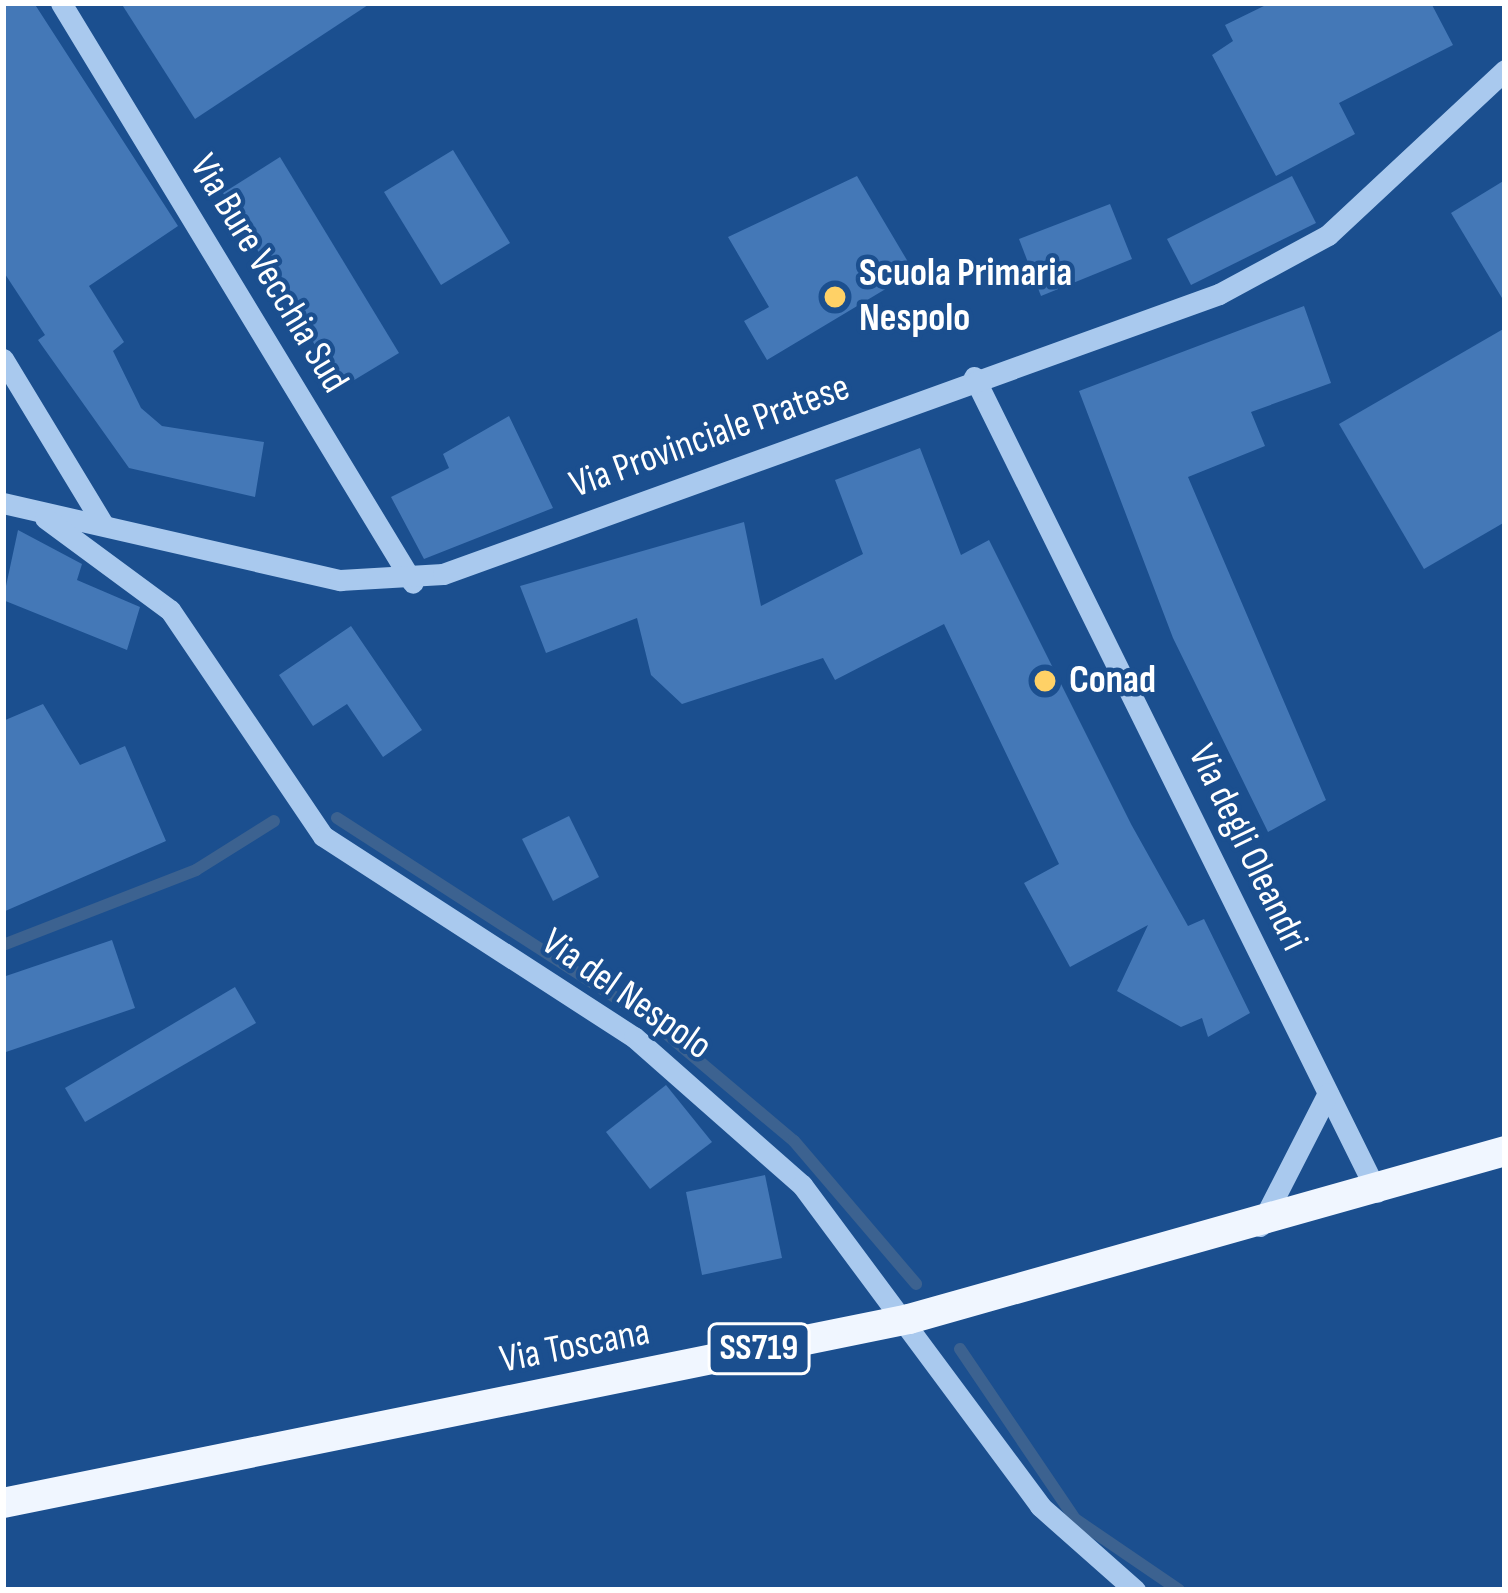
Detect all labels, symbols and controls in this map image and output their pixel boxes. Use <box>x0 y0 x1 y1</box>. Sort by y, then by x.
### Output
street label: Via Bure Vecchia Sud <box>179 146 357 402</box>
place label: Scuola Primaria Nespolo <box>859 252 1072 343</box>
marker: Scuola Primaria Nespolo <box>822 284 848 310</box>
street label: Via Provinciale Pratese <box>564 365 856 509</box>
place label: Conad <box>1069 658 1156 704</box>
marker: Conad <box>1032 668 1058 694</box>
street label: Via degli Oleandri <box>1177 737 1317 959</box>
street label: Via del Nespolo <box>532 919 720 1071</box>
street label: Via Toscana <box>496 1310 654 1384</box>
road number: SS719 <box>705 1319 813 1379</box>

